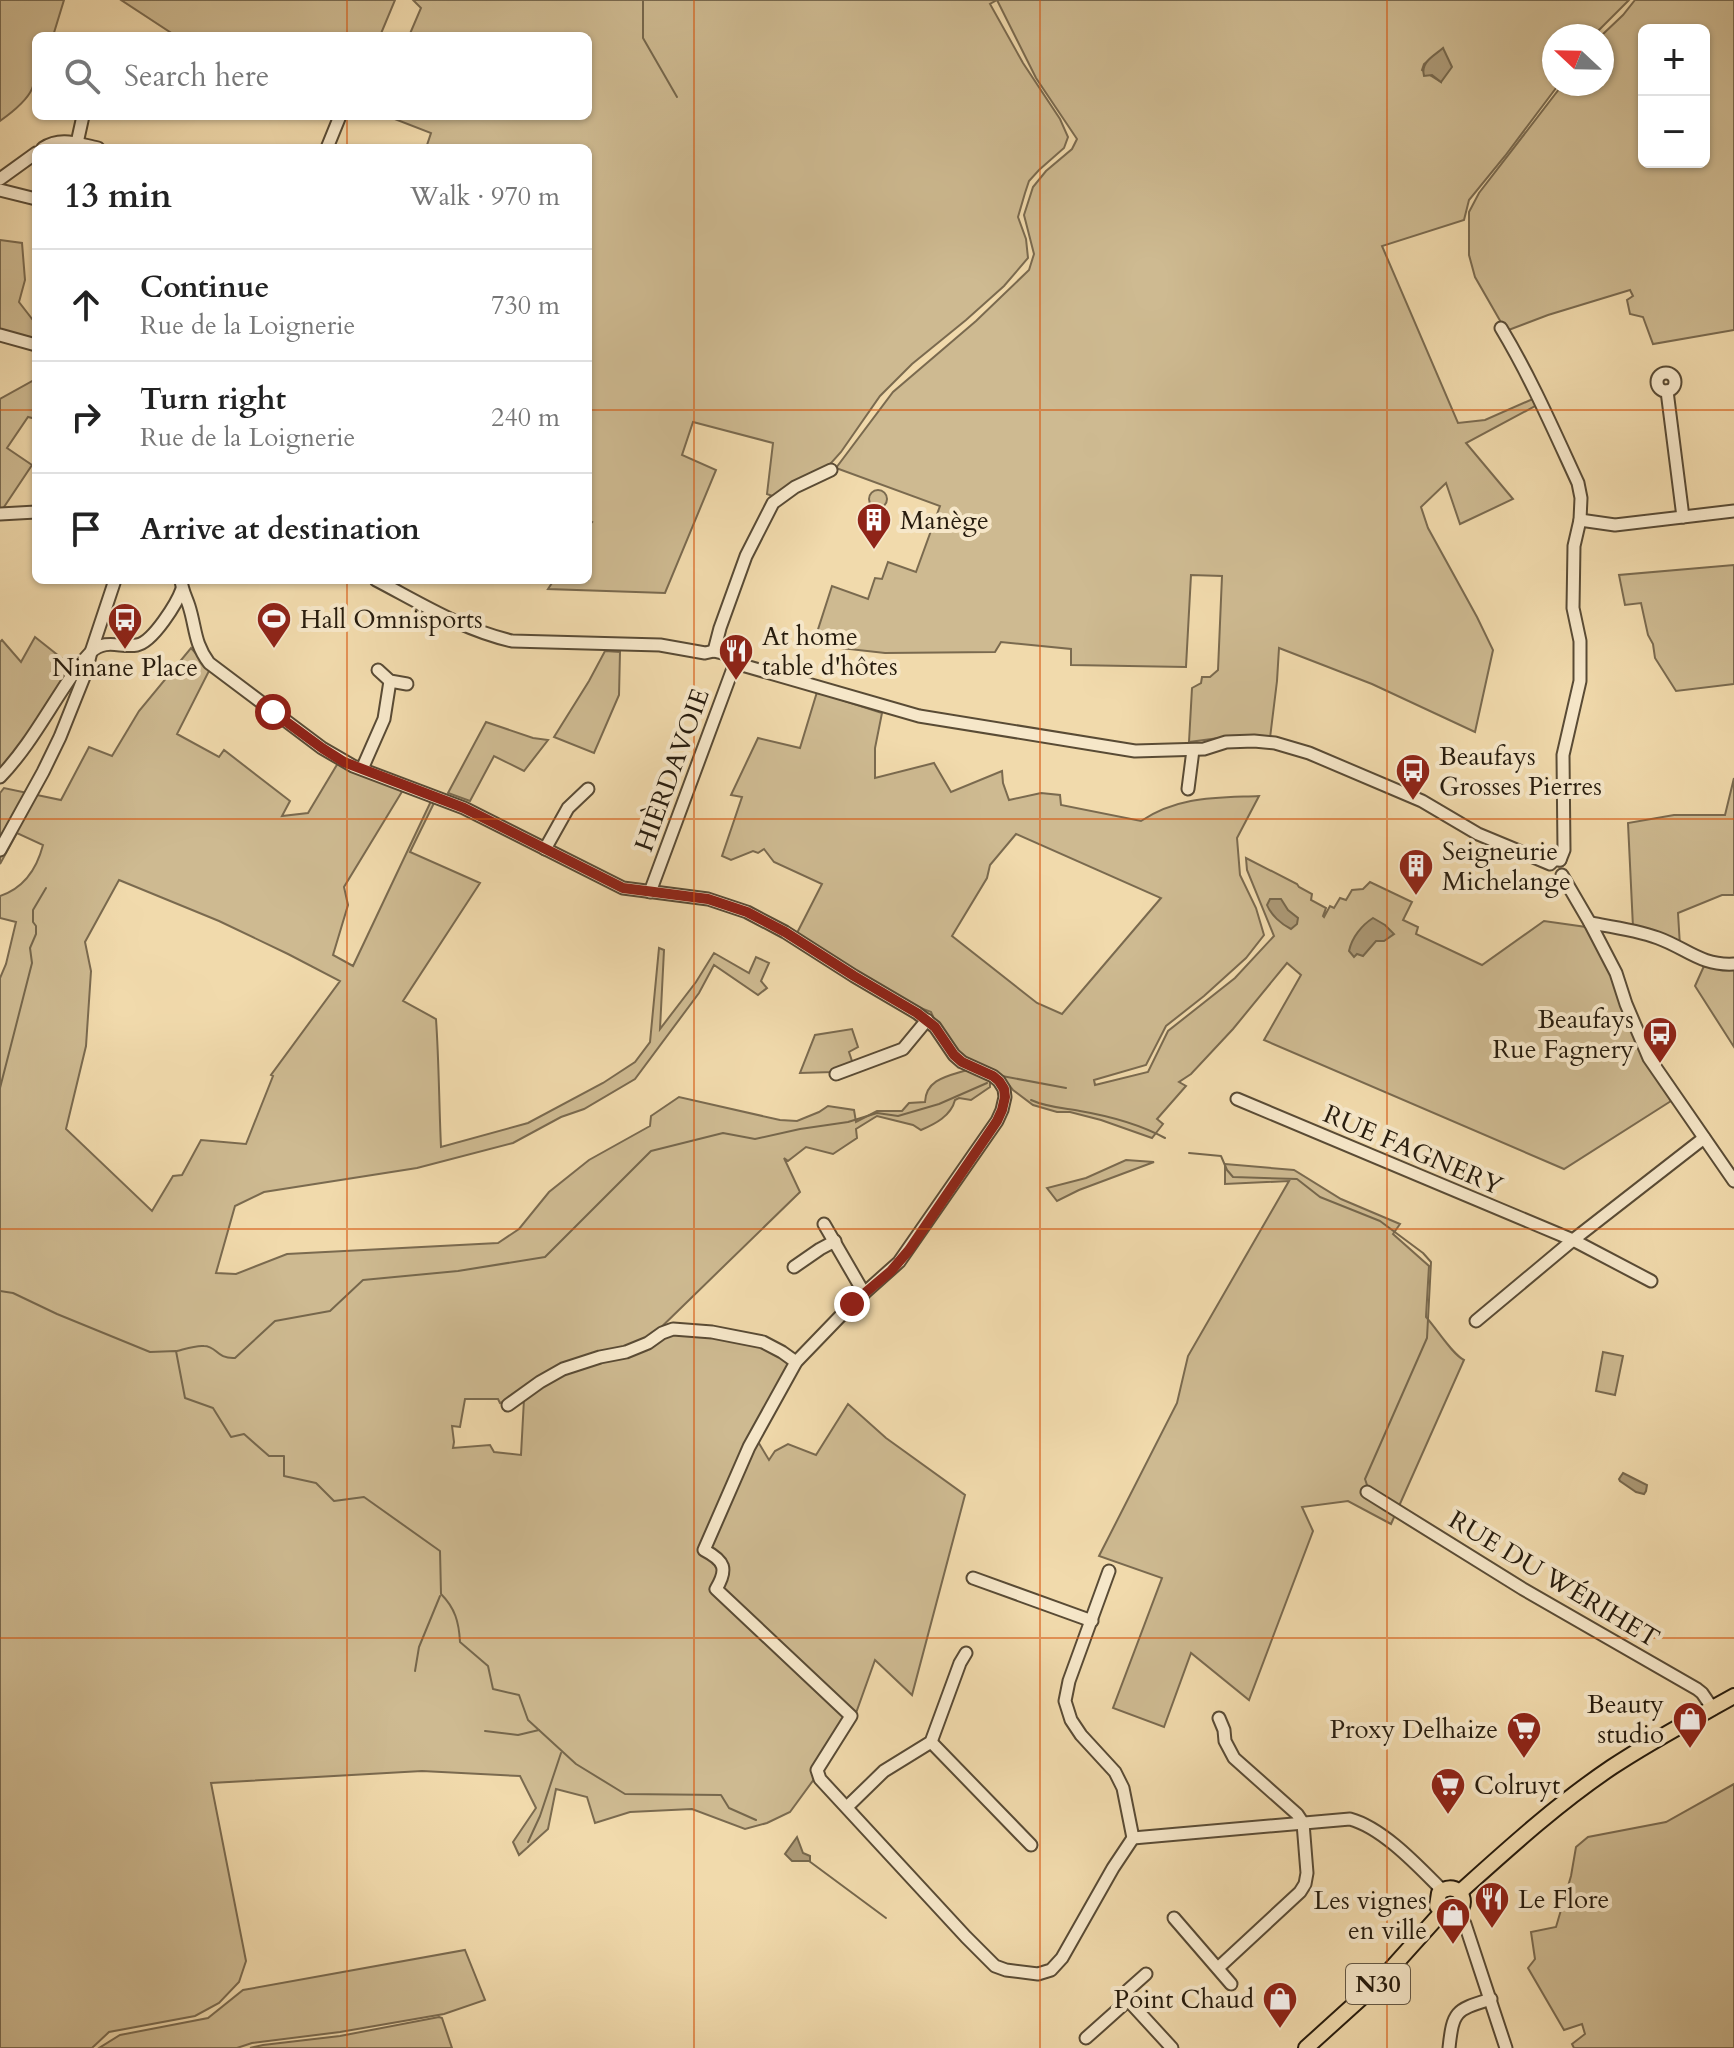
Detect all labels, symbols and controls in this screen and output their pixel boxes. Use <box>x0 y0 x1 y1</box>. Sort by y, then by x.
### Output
north arrow <box>1542 24 1614 96</box>
map controls <box>1638 24 1710 168</box>
button: + <box>1638 24 1710 96</box>
search box <box>32 32 592 120</box>
icon: search <box>60 54 104 98</box>
text: Search here <box>124 56 269 97</box>
button: − <box>1638 96 1710 168</box>
text: 13 min <box>64 173 172 219</box>
text: Walk · 970 m <box>410 179 560 214</box>
text: Continue <box>140 267 269 308</box>
icon: ahead <box>64 283 108 327</box>
text: 730 m <box>491 288 560 323</box>
text: Rue de la Loignerie <box>140 308 355 343</box>
text: Turn right <box>140 379 286 420</box>
icon: right <box>64 395 108 439</box>
text: 240 m <box>491 400 560 435</box>
text: Rue de la Loignerie <box>140 420 355 455</box>
building icon: Manège <box>855 501 893 551</box>
place label: Manège <box>900 503 989 538</box>
icon: arrive <box>64 507 108 551</box>
text: Arrive at destination <box>140 509 420 550</box>
sports icon: Hall Omnisports <box>255 600 293 650</box>
bus stop icon: Ninane Place <box>106 601 144 651</box>
place label: Hall Omnisports <box>300 602 483 637</box>
place label: At home table d'hôtes <box>762 619 898 684</box>
restaurant icon: At home table d'hôtes <box>717 632 755 682</box>
place label: Ninane Place <box>52 650 198 685</box>
street label: HIÈRDAVOIE <box>626 684 718 856</box>
route start <box>255 694 291 730</box>
place label: Beaufays Grosses Pierres <box>1439 739 1602 804</box>
bus stop icon: Beaufays Grosses Pierres <box>1394 752 1432 802</box>
place label: Seigneurie Michelange <box>1442 834 1571 899</box>
building icon: Seigneurie Michelange <box>1397 847 1435 897</box>
place label: Beaufays Rue Fagnery <box>1492 1002 1634 1067</box>
bus stop icon: Beaufays Rue Fagnery <box>1641 1015 1679 1065</box>
street label: RUE FAGNERY <box>1318 1096 1509 1204</box>
route end <box>834 1286 870 1322</box>
street label: RUE DU WÉRIHET <box>1442 1502 1666 1656</box>
place label: Beauty studio <box>1587 1687 1664 1752</box>
shop icon: Beauty studio <box>1671 1700 1709 1750</box>
supermarket icon: Proxy Delhaize <box>1505 1710 1543 1760</box>
place label: Proxy Delhaize <box>1330 1712 1498 1747</box>
supermarket icon: Colruyt <box>1429 1766 1467 1816</box>
place label: Colruyt <box>1474 1768 1560 1803</box>
restaurant icon: Le Flore <box>1473 1880 1511 1930</box>
place label: Le Flore <box>1518 1882 1609 1917</box>
place label: Les vignes en ville <box>1313 1883 1427 1948</box>
shop icon: Les vignes en ville <box>1434 1896 1472 1946</box>
road number: N30 <box>1346 1964 1410 2004</box>
shop icon: Point Chaud <box>1261 1980 1299 2030</box>
place label: Point Chaud <box>1114 1982 1254 2017</box>

